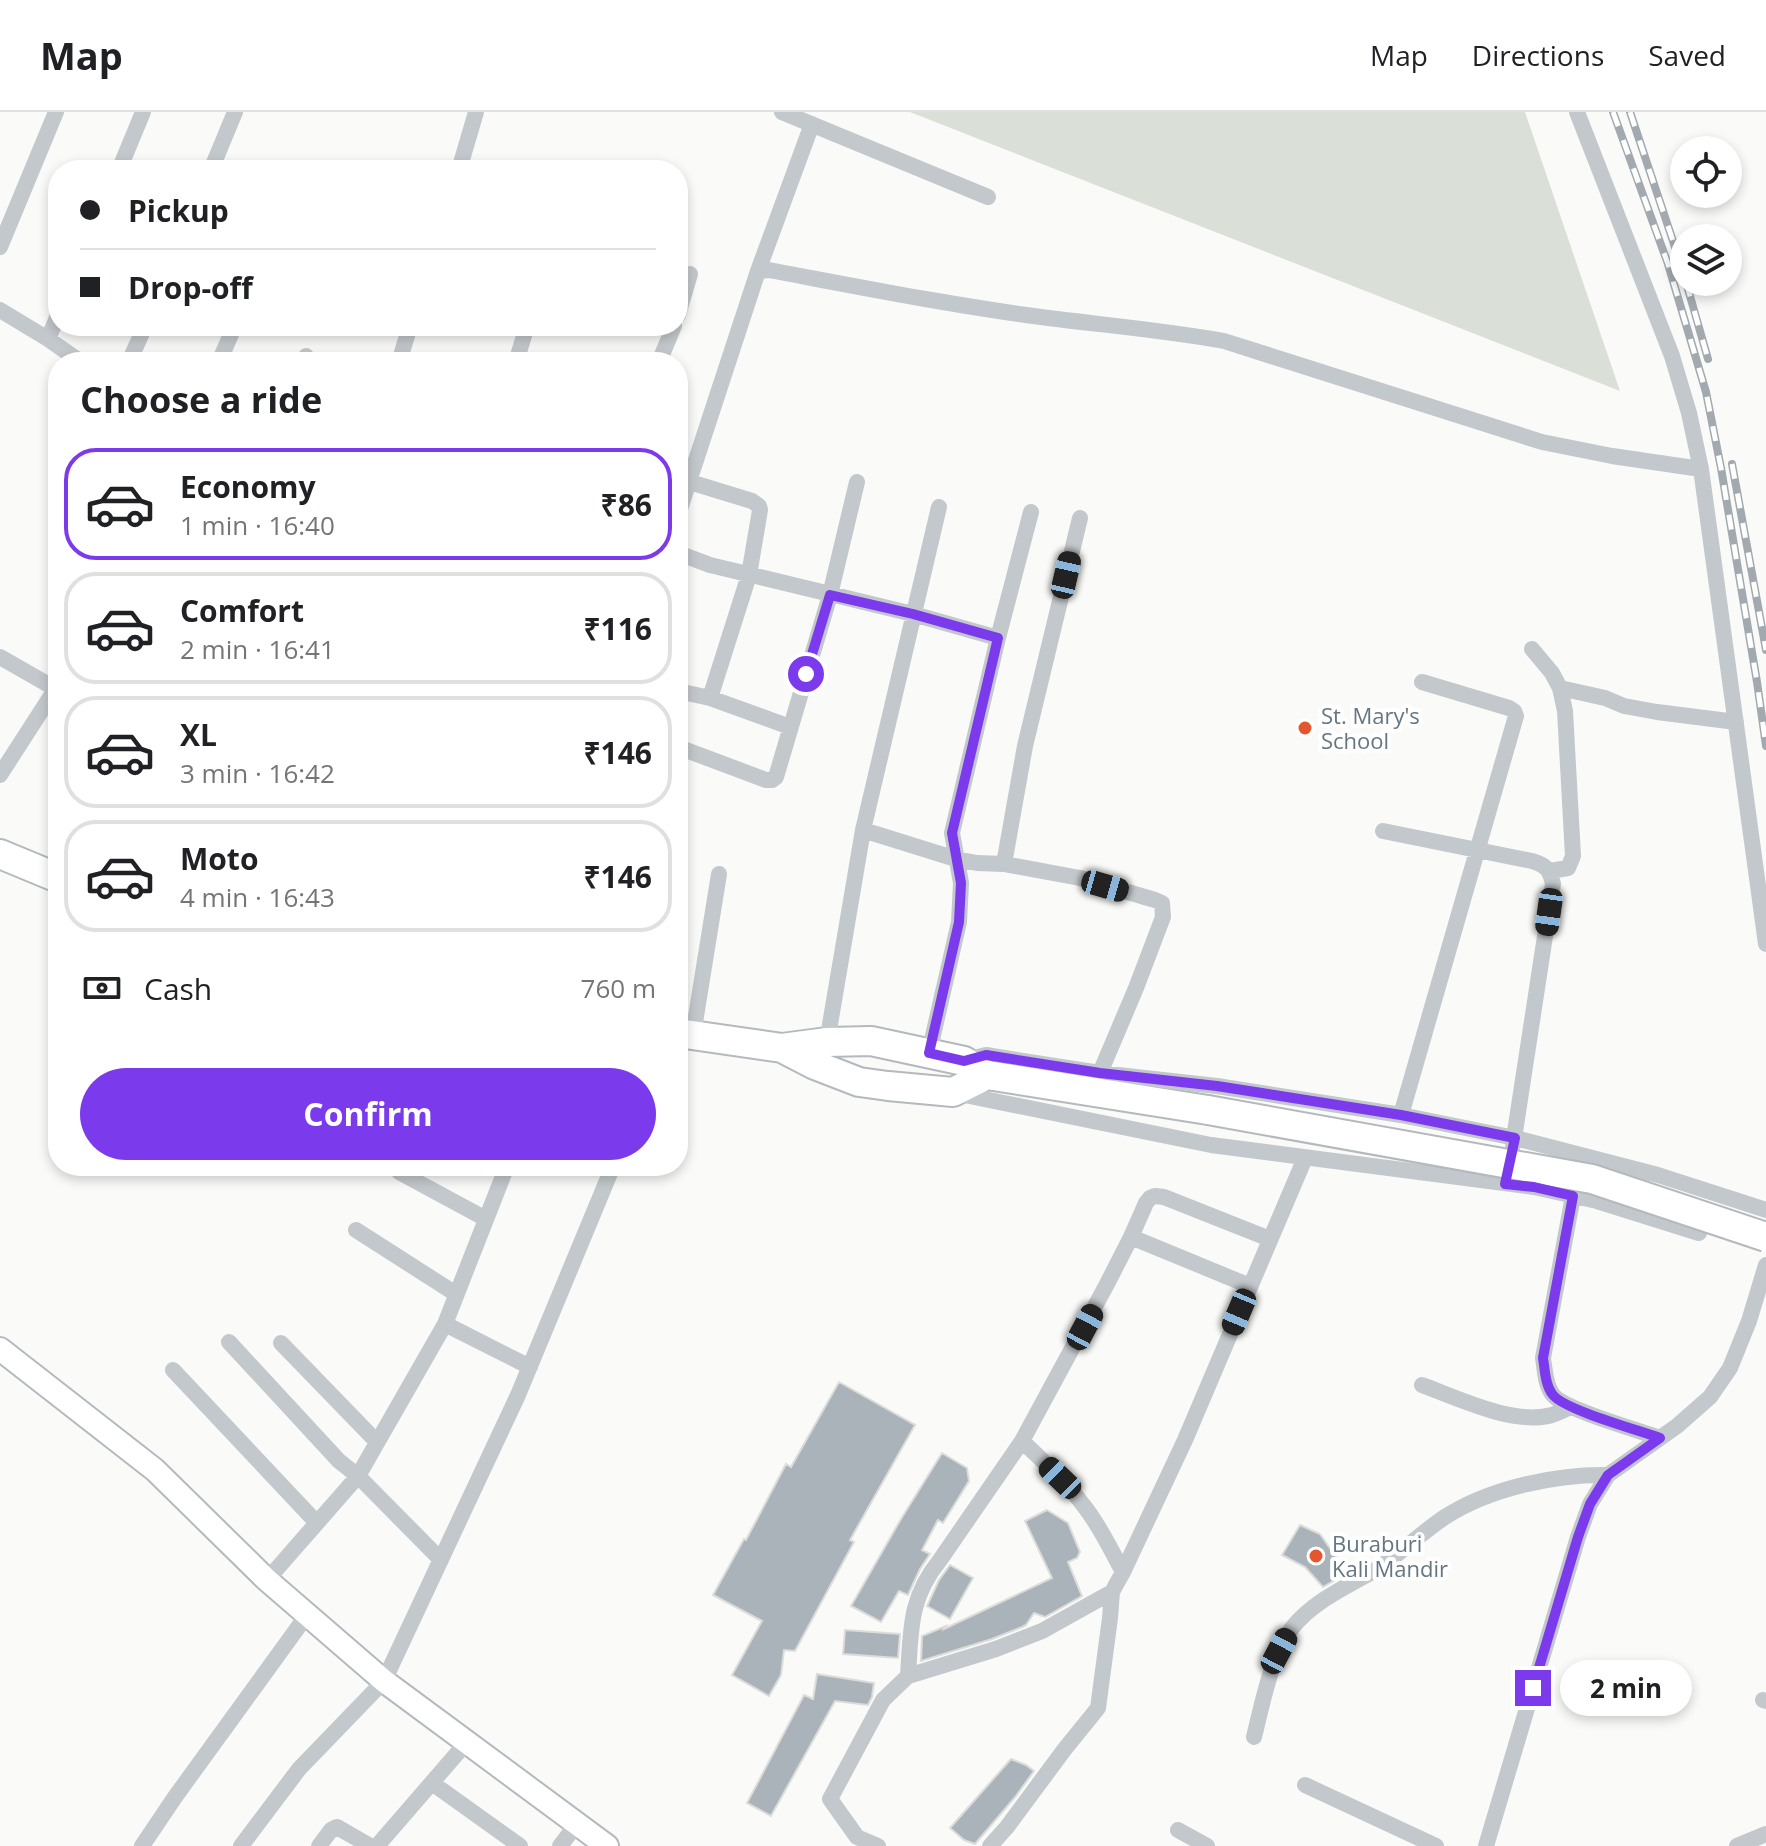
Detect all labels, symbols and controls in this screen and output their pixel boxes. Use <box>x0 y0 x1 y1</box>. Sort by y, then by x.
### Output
text: Map <box>40 29 123 81</box>
text: Map <box>1370 36 1428 74</box>
text: Directions <box>1472 36 1604 74</box>
text: Saved <box>1648 36 1726 74</box>
map controls <box>1670 136 1742 296</box>
button: locate <box>1670 136 1742 208</box>
text: Pickup <box>128 190 229 231</box>
button: layers <box>1670 224 1742 296</box>
text: Drop-off <box>128 267 253 308</box>
text: Choose a ride <box>80 375 322 424</box>
text: Economy <box>180 466 316 507</box>
icon: car <box>84 468 156 540</box>
text: ₹86 <box>601 484 652 525</box>
text: 1 min · 16:40 <box>180 507 335 543</box>
car <box>1049 549 1083 601</box>
text: Comfort <box>180 590 304 631</box>
icon: car <box>84 592 156 664</box>
text: ₹116 <box>583 608 652 649</box>
text: 2 min · 16:41 <box>180 631 335 667</box>
route start <box>788 656 824 692</box>
place label: St. Mary's School <box>1321 700 1420 755</box>
text: XL <box>180 714 217 755</box>
icon: car <box>84 716 156 788</box>
marker: St. Mary's School <box>1296 719 1314 737</box>
text: ₹146 <box>583 732 652 773</box>
text: 3 min · 16:42 <box>180 755 335 791</box>
text: Moto <box>180 838 258 879</box>
icon: car <box>84 840 156 912</box>
text: ₹146 <box>583 856 652 897</box>
car <box>1079 868 1131 904</box>
text: 4 min · 16:43 <box>180 879 335 915</box>
car <box>1534 887 1564 937</box>
icon: cash <box>80 966 124 1010</box>
text: Cash <box>144 968 212 1009</box>
text: 760 m <box>581 970 656 1006</box>
button: Confirm <box>80 1068 656 1160</box>
car <box>1219 1285 1259 1339</box>
car <box>1063 1300 1107 1354</box>
car <box>1034 1453 1086 1503</box>
place label: Buraburi Kali Mandir <box>1332 1528 1448 1583</box>
marker: Buraburi Kali Mandir <box>1307 1547 1325 1565</box>
car <box>1257 1624 1301 1678</box>
callout: 2 min <box>1561 1660 1693 1716</box>
route end <box>1515 1670 1551 1706</box>
text: 2 min <box>1590 1670 1662 1706</box>

